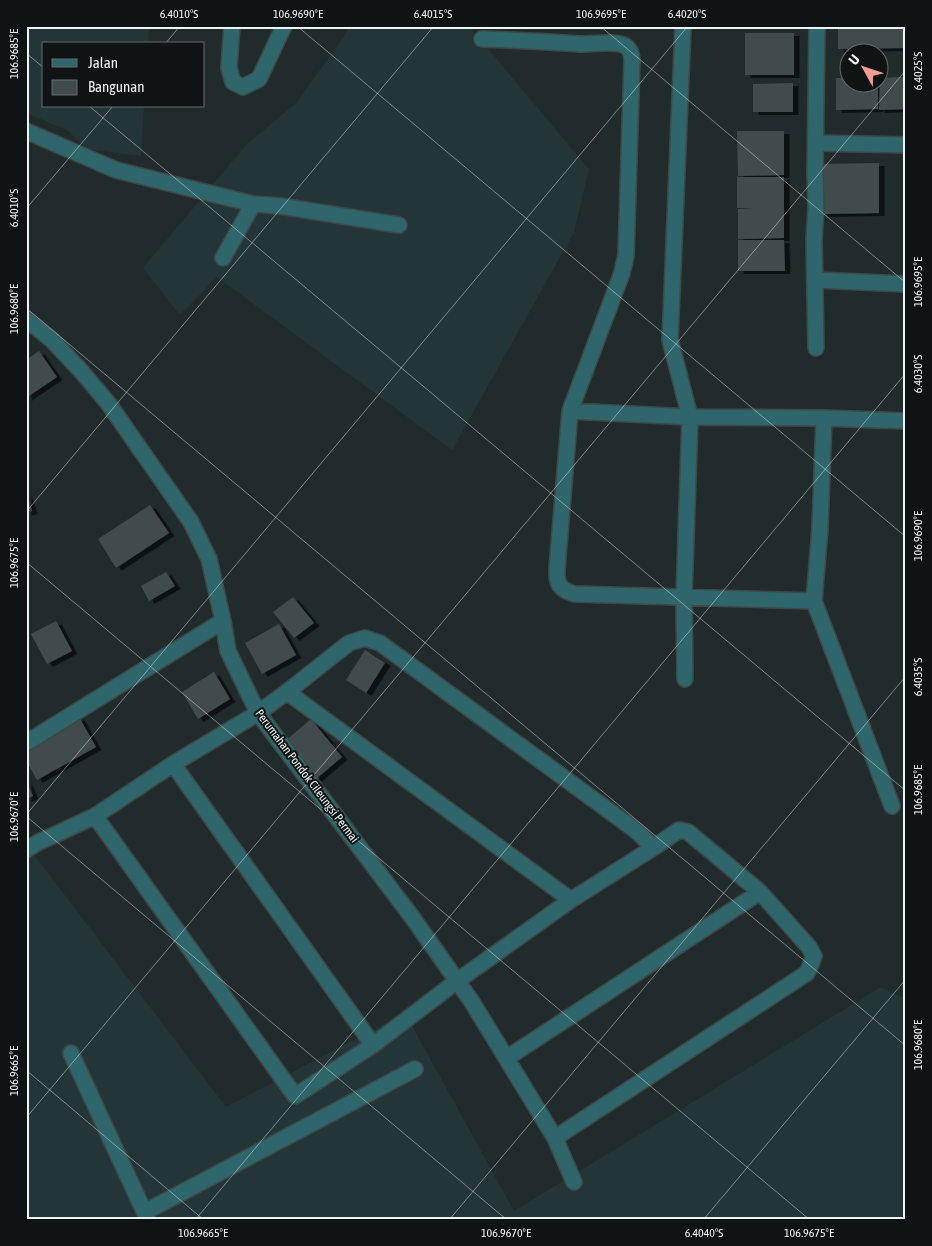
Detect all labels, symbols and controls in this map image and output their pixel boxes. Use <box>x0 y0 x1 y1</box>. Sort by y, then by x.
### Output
text: 6.4010°S <box>160 7 198 21</box>
text: 106.9690°E <box>273 7 323 21</box>
text: 6.4015°S <box>414 7 452 21</box>
text: 106.9695°E <box>576 7 626 21</box>
text: 6.4020°S <box>668 7 706 21</box>
text: 106.9685°E <box>7 29 21 79</box>
legend <box>42 42 205 108</box>
north arrow <box>840 42 890 92</box>
text: U <box>845 51 863 68</box>
text: 6.4025°S <box>911 52 925 90</box>
text: Jalan <box>88 54 118 71</box>
text: Bangunan <box>88 78 145 95</box>
text: 6.4010°S <box>7 189 21 227</box>
text: 106.9695°E <box>911 257 925 307</box>
text: 106.9680°E <box>7 284 21 334</box>
text: 6.4030°S <box>911 355 925 393</box>
text: 106.9690°E <box>911 511 925 561</box>
text: 106.9675°E <box>7 538 21 588</box>
text: 6.4035°S <box>911 658 925 696</box>
street label: Perumahan Pondok Cileungsi Permai <box>252 707 362 845</box>
text: 106.9685°E <box>911 765 925 815</box>
text: 106.9670°E <box>7 792 21 842</box>
text: 106.9680°E <box>911 1020 925 1070</box>
text: 106.9665°E <box>7 1046 21 1096</box>
text: 106.9665°E <box>178 1226 228 1240</box>
text: 106.9670°E <box>481 1226 531 1240</box>
text: 6.4040°S <box>685 1226 723 1240</box>
text: 106.9675°E <box>784 1226 834 1240</box>

